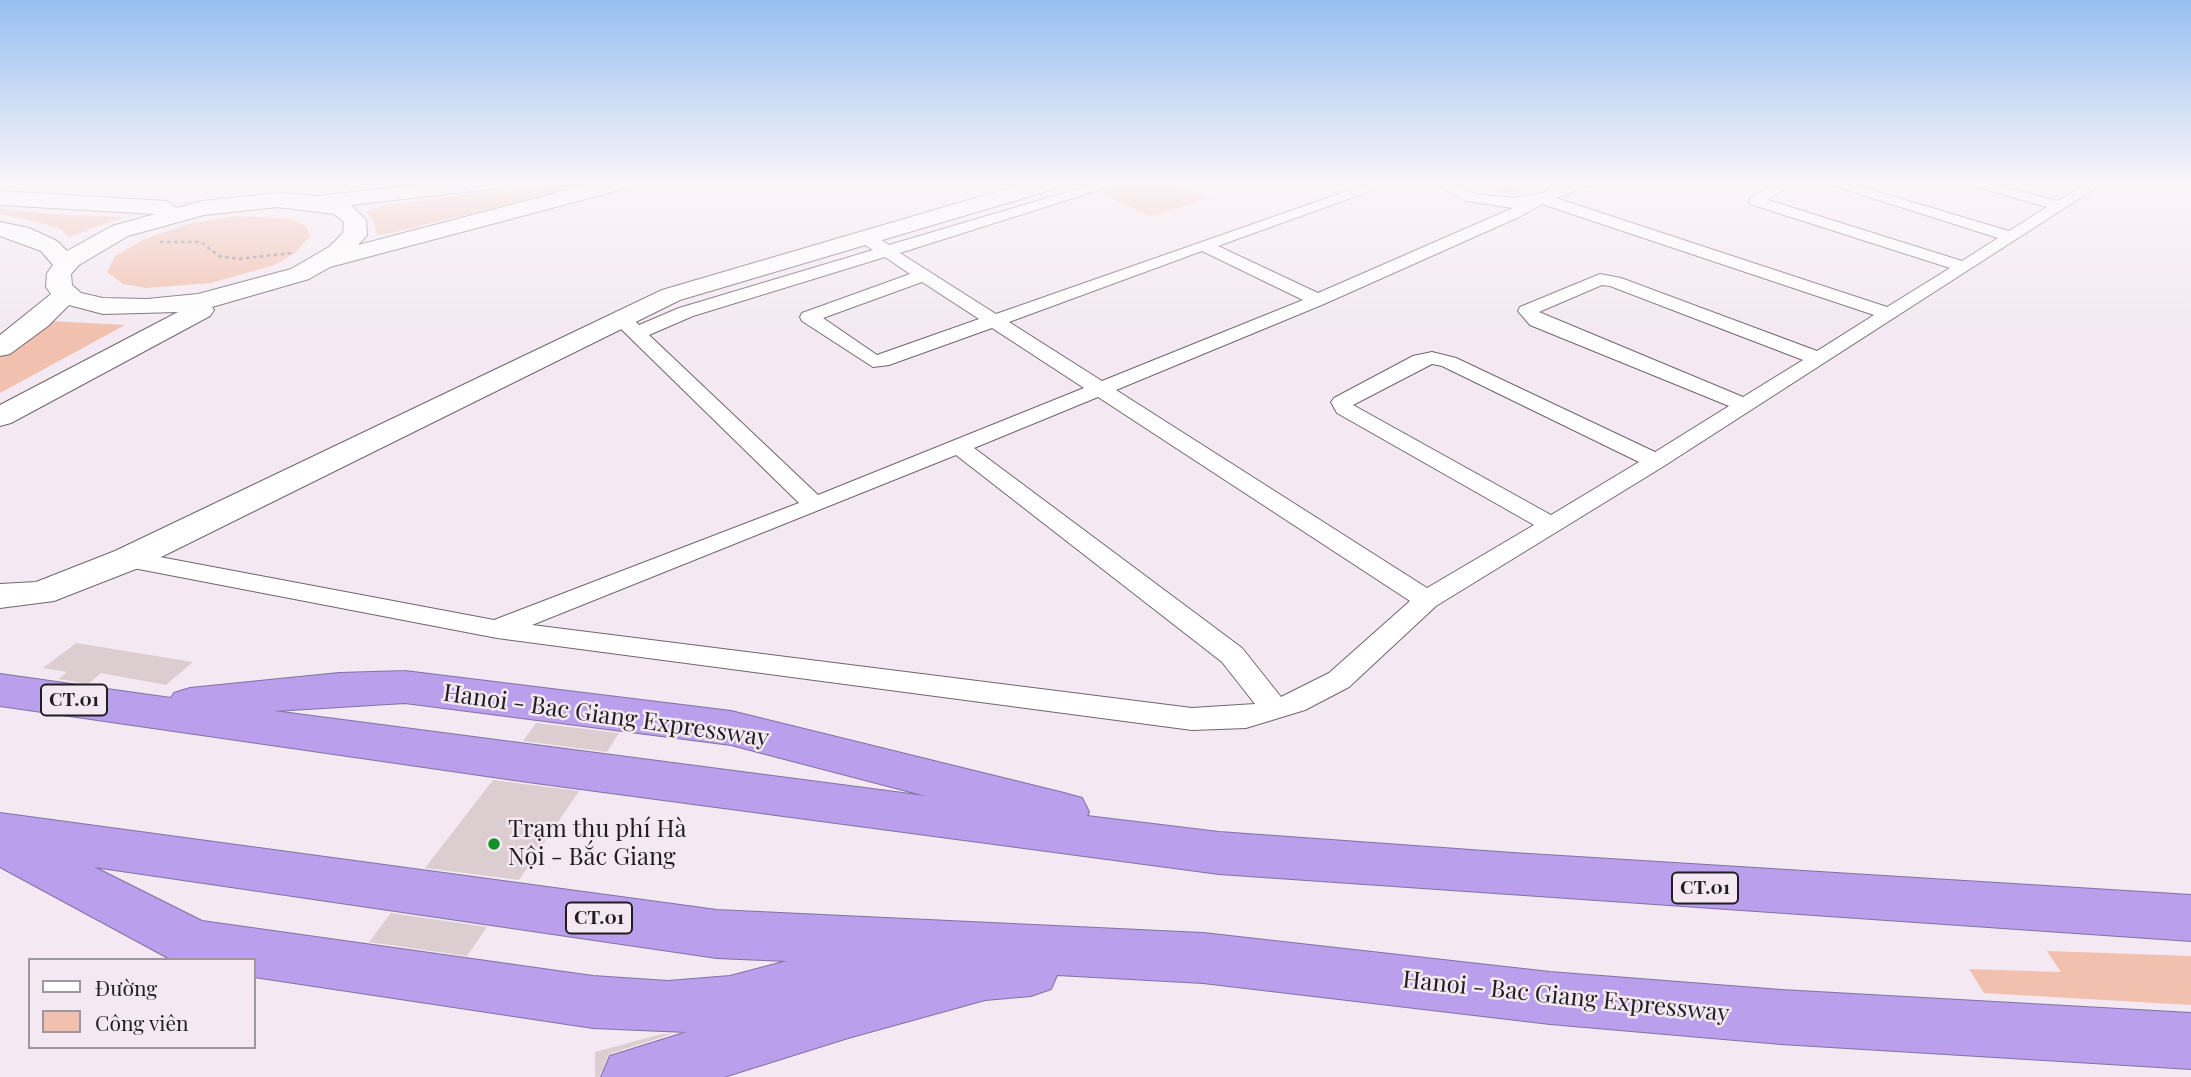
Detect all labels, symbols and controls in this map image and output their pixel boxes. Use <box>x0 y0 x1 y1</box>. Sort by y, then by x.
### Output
street label: Hanoi - Bac Giang Expressway <box>441 679 771 753</box>
road number: CT.01 <box>41 684 107 716</box>
place label: Trạm thu phí Hà Nội - Bắc Giang <box>508 816 686 872</box>
marker: Trạm thu phí Hà Nội - Bắc Giang <box>486 836 502 852</box>
road number: CT.01 <box>1672 873 1738 904</box>
road number: CT.01 <box>566 902 632 934</box>
legend <box>28 958 256 1049</box>
street label: Hanoi - Bac Giang Expressway <box>1401 966 1731 1028</box>
text: Đường <box>95 973 157 1001</box>
text: Công viên <box>95 1008 189 1036</box>

